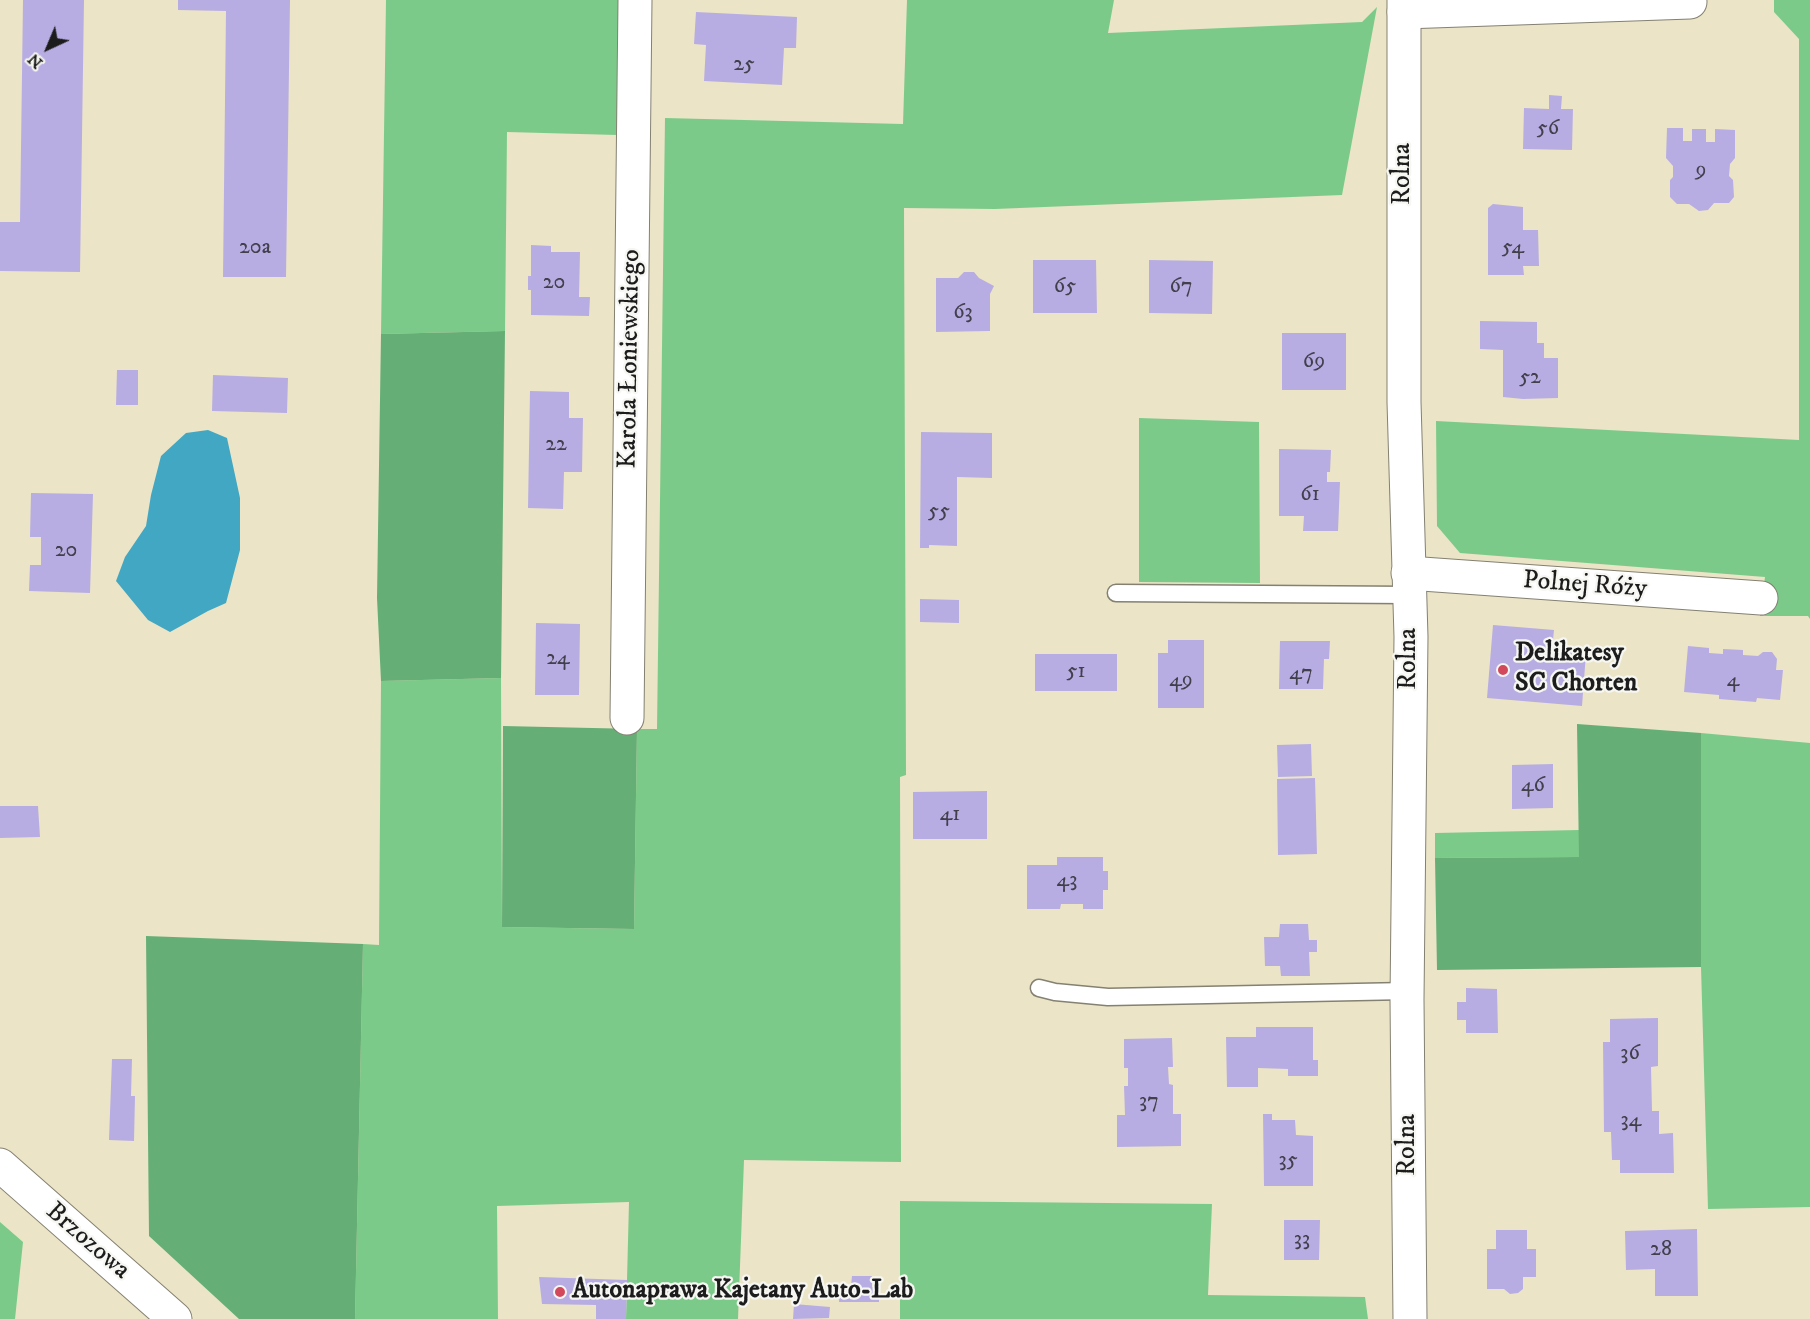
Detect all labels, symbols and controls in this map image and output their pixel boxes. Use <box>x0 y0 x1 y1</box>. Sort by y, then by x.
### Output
north arrow <box>18 18 78 78</box>
text: N <box>24 49 47 73</box>
house number: 25 <box>733 52 755 78</box>
house number: 56 <box>1537 116 1559 142</box>
street label: Rolna <box>1388 143 1420 205</box>
house number: 9 <box>1696 158 1706 184</box>
house number: 20a <box>239 235 271 261</box>
house number: 54 <box>1502 235 1524 261</box>
street label: Karola Łoniewskiego <box>613 249 649 469</box>
house number: 20 <box>543 270 565 296</box>
house number: 65 <box>1054 274 1076 300</box>
house number: 67 <box>1169 274 1193 300</box>
house number: 63 <box>953 300 973 326</box>
house number: 69 <box>1303 349 1325 375</box>
house number: 52 <box>1519 365 1541 391</box>
house number: 22 <box>545 432 567 458</box>
house number: 61 <box>1300 482 1320 508</box>
house number: 55 <box>928 499 950 525</box>
house number: 20 <box>55 538 77 564</box>
street label: Polnej Róży <box>1522 566 1648 606</box>
street label: Rolna <box>1394 628 1426 690</box>
place label: Delikatesy SC Chorten <box>1515 639 1637 700</box>
house number: 24 <box>546 646 570 672</box>
house number: 51 <box>1066 659 1086 685</box>
house number: 47 <box>1289 661 1313 687</box>
marker: Delikatesy SC Chorten <box>1496 663 1510 677</box>
house number: 49 <box>1169 668 1193 694</box>
house number: 4 <box>1727 668 1739 694</box>
house number: 46 <box>1521 773 1545 799</box>
house number: 41 <box>940 802 960 828</box>
house number: 43 <box>1057 868 1077 894</box>
house number: 36 <box>1620 1041 1640 1067</box>
house number: 37 <box>1139 1089 1159 1115</box>
house number: 34 <box>1621 1108 1641 1134</box>
street label: Rolna <box>1393 1114 1425 1176</box>
house number: 35 <box>1278 1148 1298 1174</box>
street label: Brzozowa <box>38 1197 136 1287</box>
house number: 33 <box>1294 1227 1310 1253</box>
house number: 28 <box>1650 1237 1672 1263</box>
place label: Autonaprawa Kajetany Auto-Lab <box>572 1276 913 1308</box>
marker: Autonaprawa Kajetany Auto-Lab <box>553 1285 567 1299</box>

